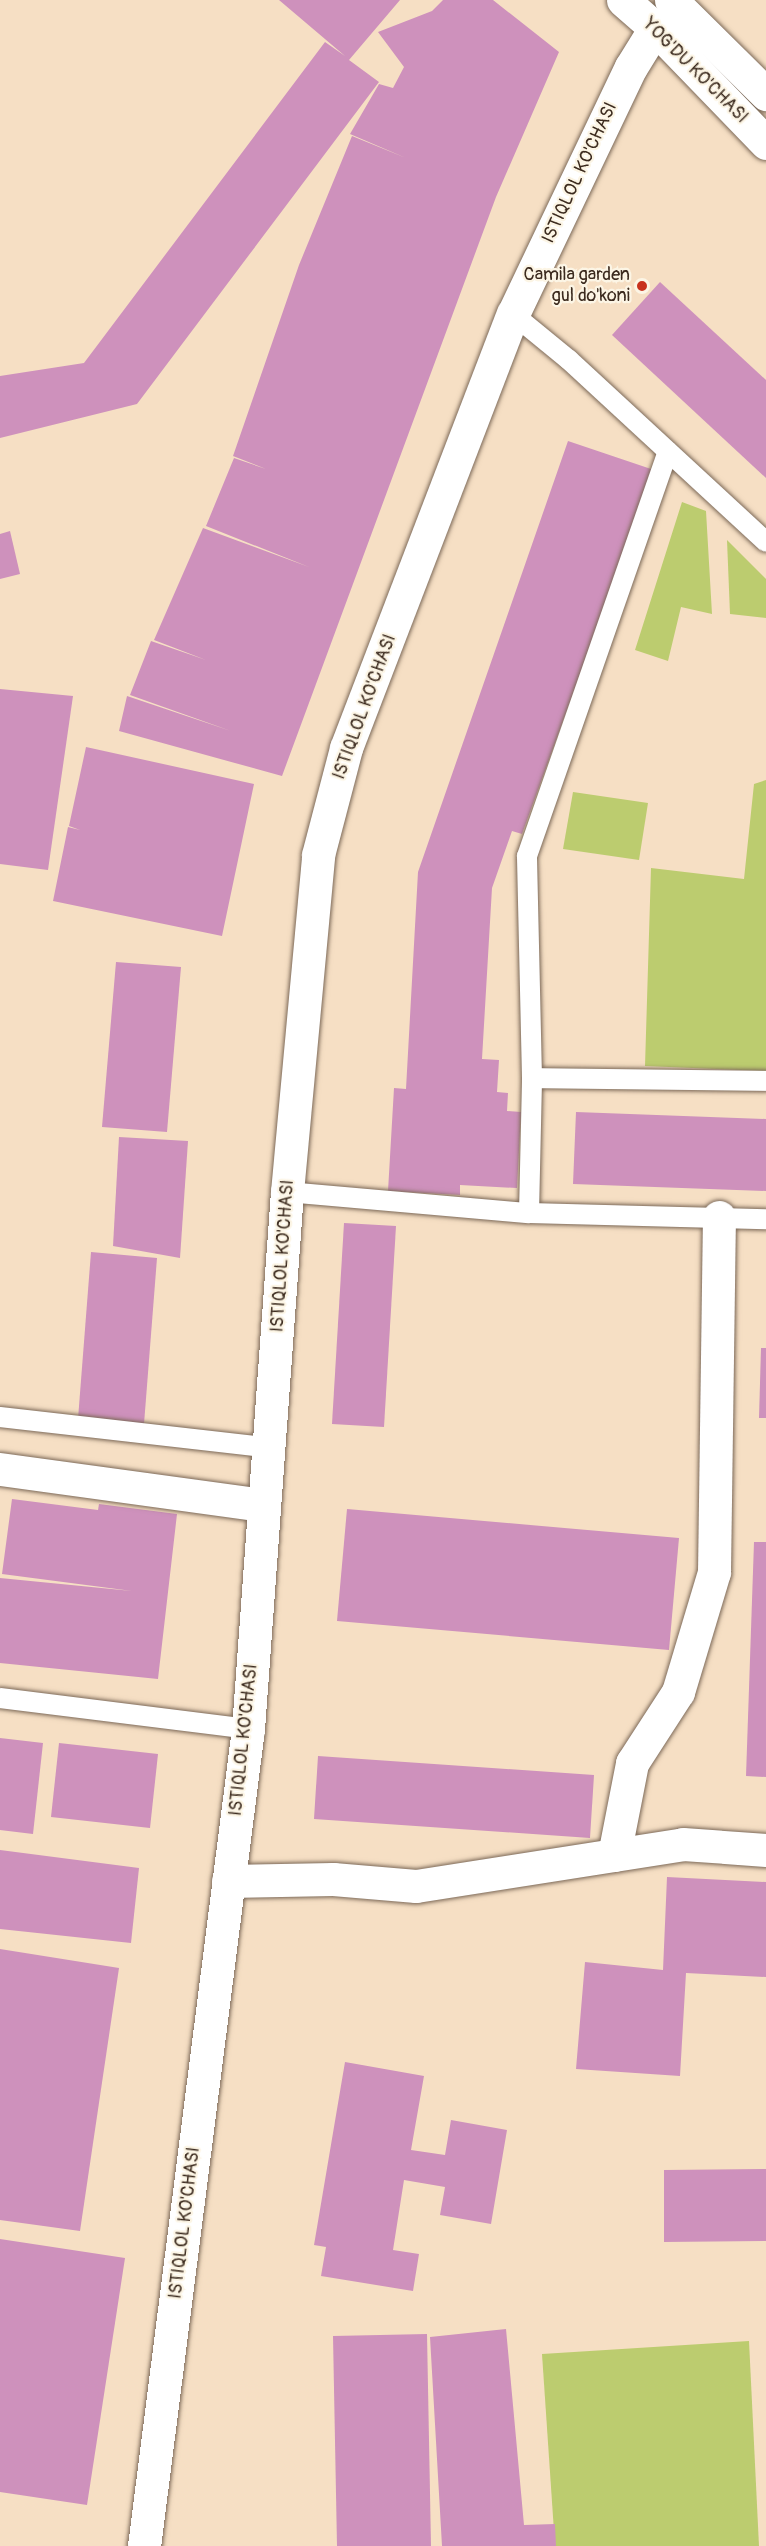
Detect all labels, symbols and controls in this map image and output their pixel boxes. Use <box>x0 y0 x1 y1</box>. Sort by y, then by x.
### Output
street label: YOG'DU KO'CHASI <box>638 14 752 128</box>
street label: ISTIQLOL KO'CHASI <box>538 99 622 247</box>
place label: Camila garden gul do'koni <box>524 265 630 308</box>
marker: Camila garden gul do'koni <box>635 279 649 293</box>
street label: ISTIQLOL KO'CHASI <box>329 631 401 783</box>
street label: ISTIQLOL KO'CHASI <box>267 1179 299 1333</box>
street label: ISTIQLOL KO'CHASI <box>225 1663 263 1817</box>
street label: ISTIQLOL KO'CHASI <box>165 2146 205 2300</box>

